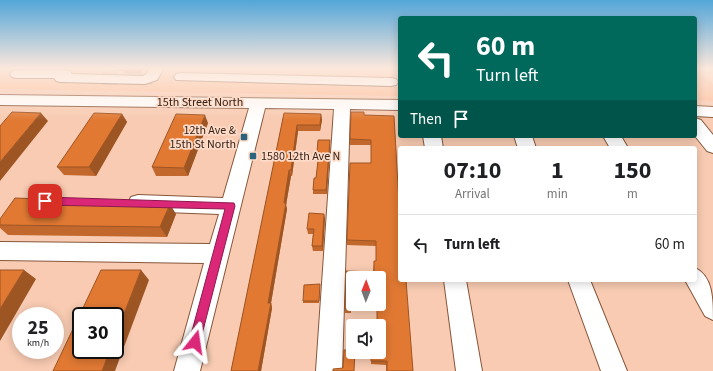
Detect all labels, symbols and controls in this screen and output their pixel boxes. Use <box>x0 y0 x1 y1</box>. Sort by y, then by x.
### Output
text: 60 m <box>476 26 535 66</box>
icon: left <box>410 32 462 84</box>
text: Turn left <box>476 63 538 88</box>
street label: 15th Street North <box>157 94 243 111</box>
icon: arrive <box>450 108 472 130</box>
text: Then <box>410 109 442 130</box>
place label: 12th Ave & 15th St North <box>169 122 237 153</box>
marker: 12th Ave & 15th St North <box>239 132 249 142</box>
place label: 1580 12th Ave N <box>261 148 340 165</box>
marker: 1580 12th Ave N <box>248 151 258 161</box>
text: 07:10 <box>443 153 501 188</box>
text: 1 <box>551 153 564 188</box>
text: 150 <box>613 153 651 188</box>
pin <box>28 184 62 218</box>
text: Arrival <box>455 185 490 203</box>
text: min <box>547 185 568 203</box>
text: m <box>627 185 638 203</box>
icon: arrive <box>34 190 56 212</box>
icon: left <box>410 234 432 256</box>
text: Turn left <box>444 234 500 255</box>
text: 60 m <box>655 234 685 255</box>
north arrow <box>346 271 386 311</box>
map controls <box>346 271 386 359</box>
speed limit sign: 30 <box>72 307 124 359</box>
text: 25 <box>27 314 49 342</box>
button: sound <box>346 319 386 359</box>
position arrow <box>174 321 216 363</box>
text: km/h <box>27 336 49 350</box>

